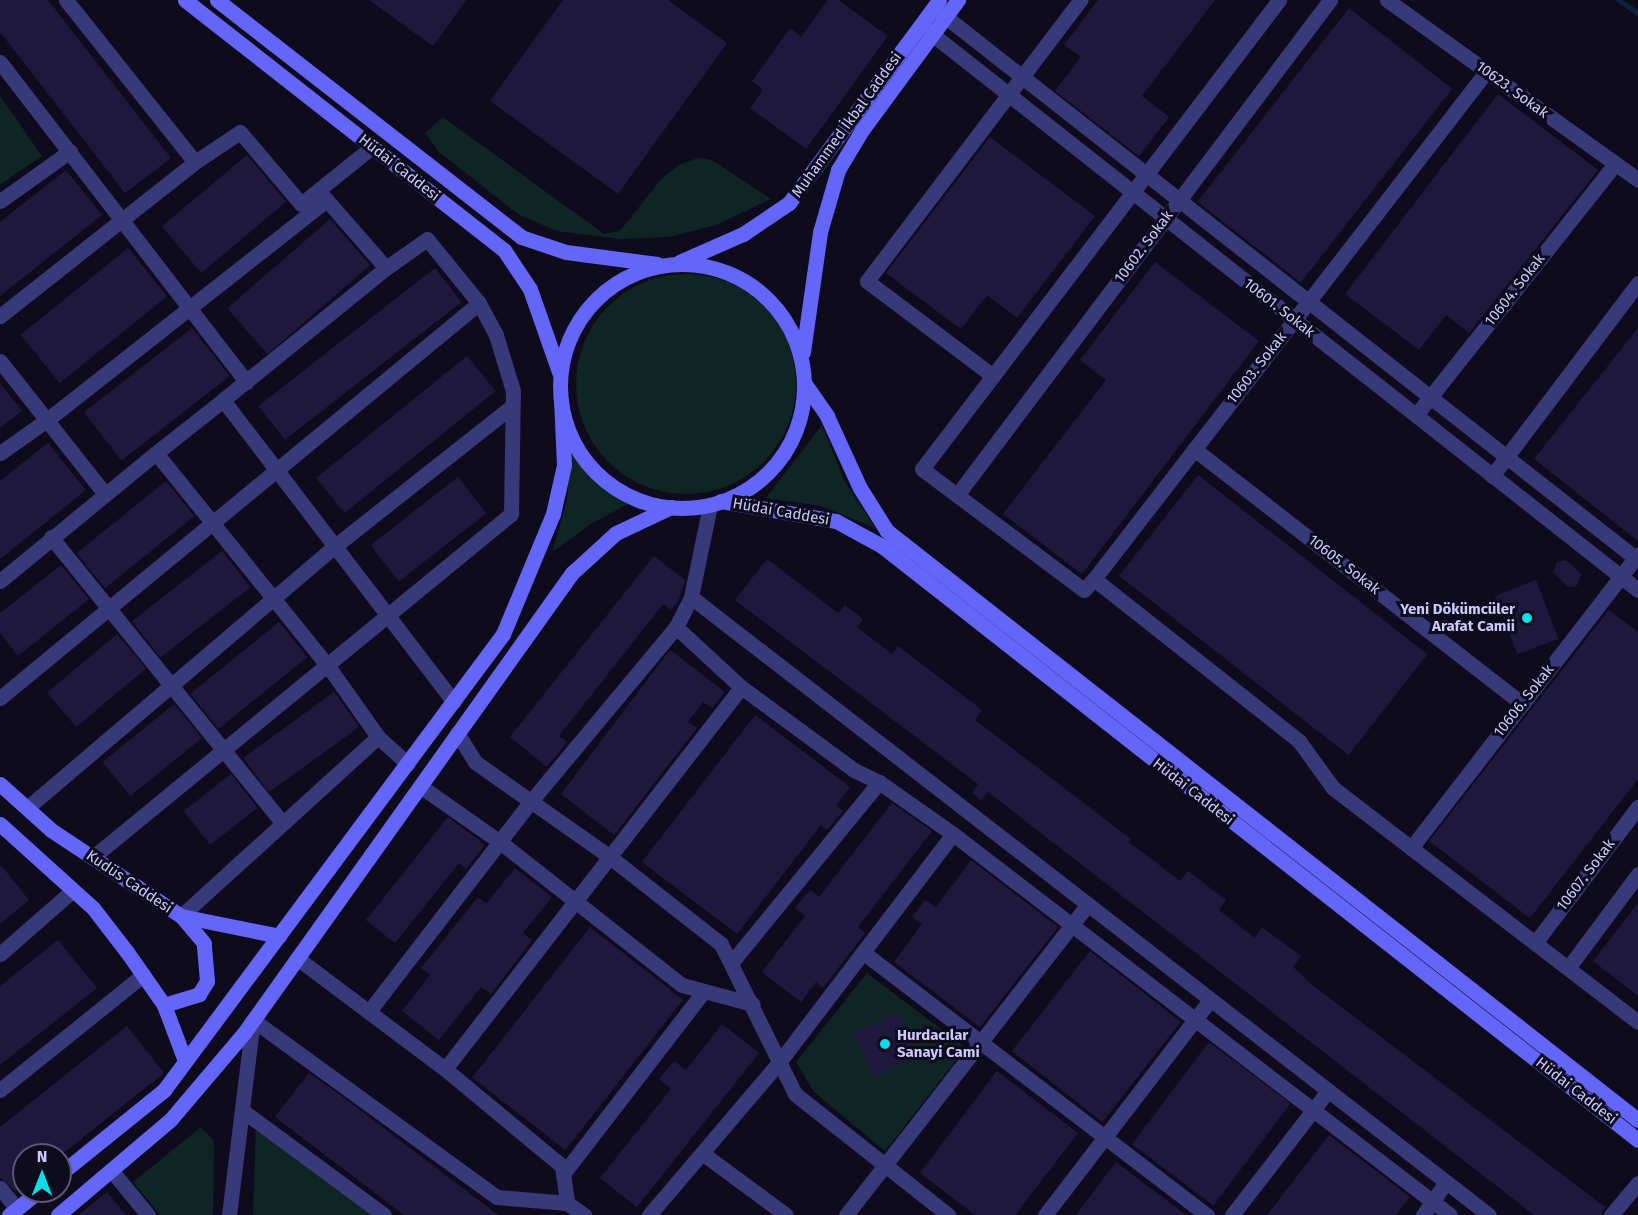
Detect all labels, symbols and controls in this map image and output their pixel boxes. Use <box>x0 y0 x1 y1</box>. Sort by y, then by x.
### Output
street label: Muhammed İkbal Caddesi <box>788 49 906 201</box>
street label: 10623. Sokak <box>1472 58 1552 122</box>
street label: Hüdai Caddesi <box>355 131 443 205</box>
street label: 10602. Sokak <box>1111 207 1177 287</box>
street label: 10604. Sokak <box>1481 250 1549 330</box>
street label: 10601. Sokak <box>1240 275 1318 341</box>
street label: 10603. Sokak <box>1223 328 1291 408</box>
street label: Hüdai Caddesi <box>731 495 831 529</box>
street label: 10605. Sokak <box>1304 531 1384 599</box>
place label: Yeni Dökümcüler Arafat Camii <box>1400 600 1515 635</box>
marker: Yeni Dökümcüler Arafat Camii <box>1520 611 1534 625</box>
street label: 10606. Sokak <box>1490 661 1558 741</box>
street label: Hüdai Caddesi <box>1149 755 1237 829</box>
street label: 10607. Sokak <box>1553 835 1619 915</box>
street label: Kudüs Caddesi <box>83 847 175 917</box>
place label: Hurdacılar Sanayi Cami <box>897 1026 980 1061</box>
marker: Hurdacılar Sanayi Cami <box>878 1037 892 1051</box>
street label: Hüdai Caddesi <box>1532 1054 1620 1128</box>
north arrow <box>12 1143 72 1203</box>
text: N <box>37 1147 47 1166</box>

